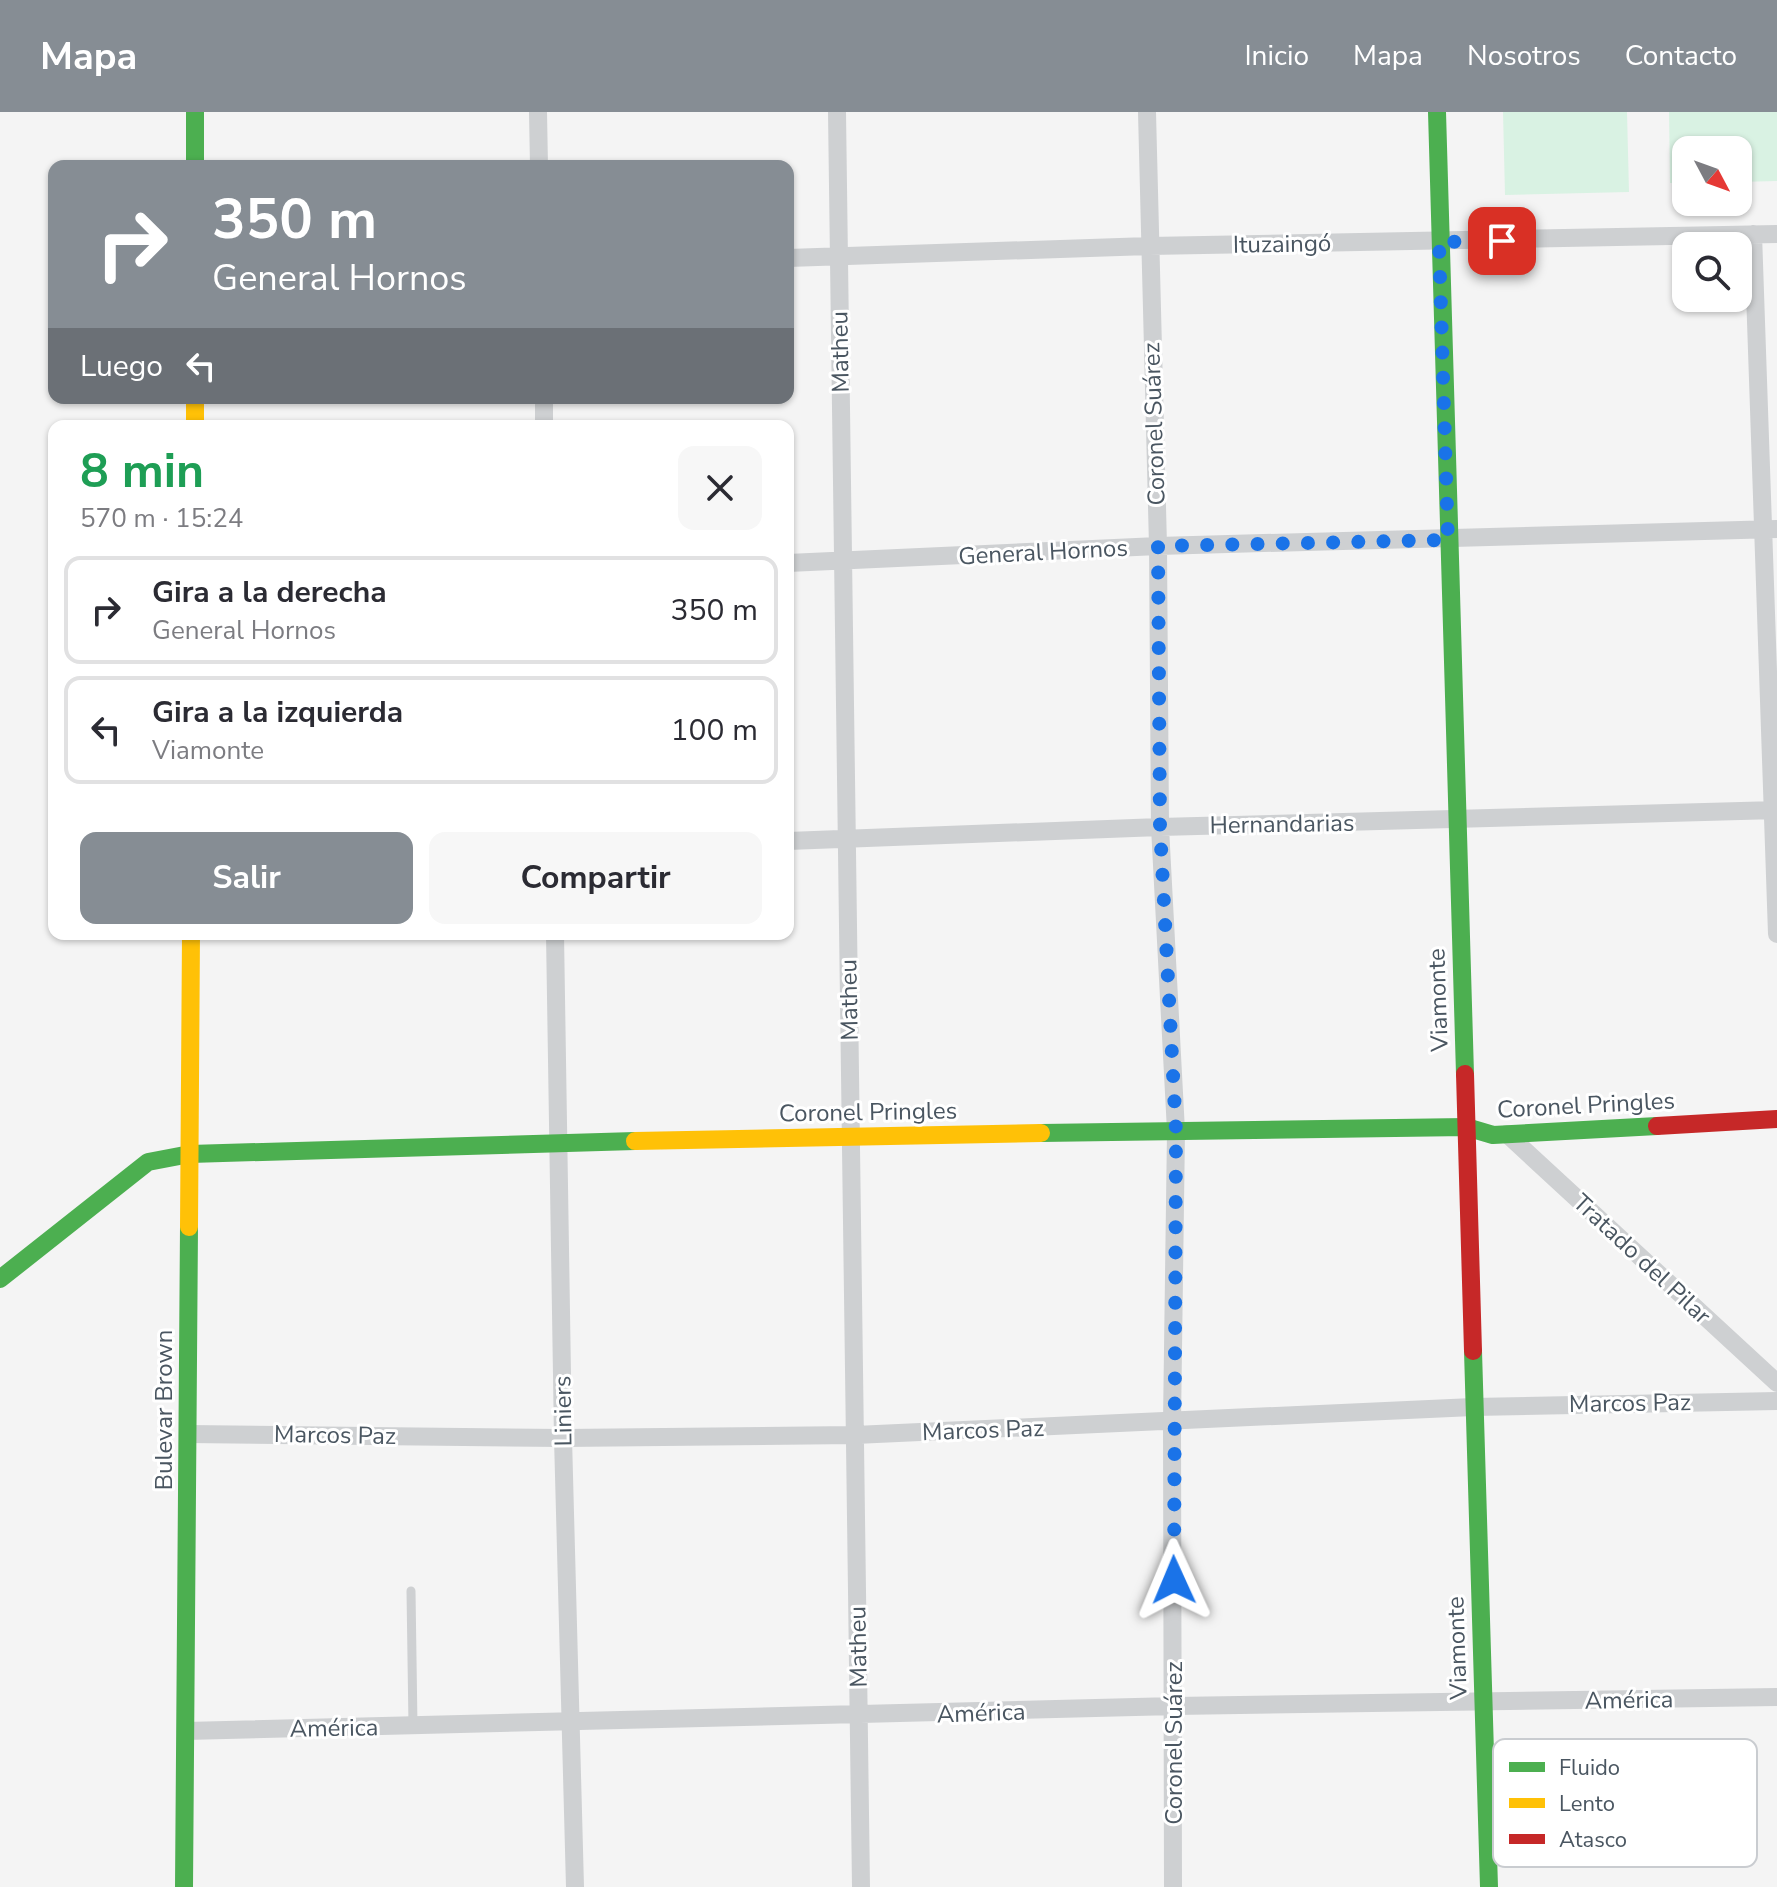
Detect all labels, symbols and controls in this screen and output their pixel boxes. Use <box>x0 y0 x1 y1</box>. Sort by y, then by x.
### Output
text: Mapa <box>40 31 137 82</box>
text: Inicio <box>1244 37 1309 75</box>
text: Mapa <box>1353 37 1423 75</box>
text: Nosotros <box>1467 37 1581 75</box>
text: Contacto <box>1625 37 1737 75</box>
north arrow <box>1672 136 1752 216</box>
map controls <box>1672 136 1752 312</box>
text: 350 m <box>212 181 377 258</box>
icon: right <box>80 192 184 296</box>
pin <box>1468 207 1536 275</box>
icon: arrive <box>1480 219 1524 263</box>
street label: Ituzaingó <box>1233 227 1331 261</box>
button: search <box>1672 232 1752 312</box>
text: General Hornos <box>212 254 467 303</box>
street label: Matheu <box>823 311 857 393</box>
street label: Coronel Suárez <box>1135 342 1173 506</box>
icon: left <box>179 344 223 388</box>
text: Luego <box>80 346 163 387</box>
text: 8 min <box>80 438 204 504</box>
button: close <box>678 446 762 530</box>
text: 570 m · 15:24 <box>80 501 243 536</box>
street label: General Hornos <box>957 532 1129 572</box>
text: Gira a la derecha <box>152 572 387 613</box>
icon: right <box>84 588 128 632</box>
text: 350 m <box>671 590 758 631</box>
text: General Hornos <box>152 613 336 648</box>
text: Gira a la izquierda <box>152 692 403 733</box>
icon: left <box>84 708 128 752</box>
text: 100 m <box>671 710 758 751</box>
text: Viamonte <box>152 733 264 768</box>
street label: Hernandarias <box>1209 807 1355 841</box>
button: Salir <box>80 832 413 924</box>
button: Compartir <box>429 832 762 924</box>
street label: Viamonte <box>1420 948 1456 1053</box>
street label: Matheu <box>832 959 866 1041</box>
street label: Coronel Pringles <box>1496 1084 1676 1126</box>
street label: Coronel Pringles <box>779 1094 957 1130</box>
street label: Tratado del Pilar <box>1566 1187 1718 1332</box>
street label: Bulevar Brown <box>148 1330 180 1490</box>
street label: Liniers <box>546 1375 580 1447</box>
street label: Marcos Paz <box>1569 1386 1691 1420</box>
street label: Marcos Paz <box>921 1412 1045 1448</box>
street label: Marcos Paz <box>274 1418 396 1452</box>
position arrow <box>1132 1538 1216 1622</box>
street label: Viamonte <box>1439 1596 1475 1701</box>
street label: Matheu <box>841 1606 875 1688</box>
street label: Coronel Suárez <box>1158 1661 1190 1825</box>
street label: América <box>1584 1683 1674 1717</box>
street label: América <box>936 1695 1026 1731</box>
street label: América <box>289 1711 379 1745</box>
legend <box>1493 1739 1757 1867</box>
text: Fluido <box>1559 1753 1620 1783</box>
text: Lento <box>1559 1789 1615 1819</box>
text: Atasco <box>1559 1825 1627 1855</box>

